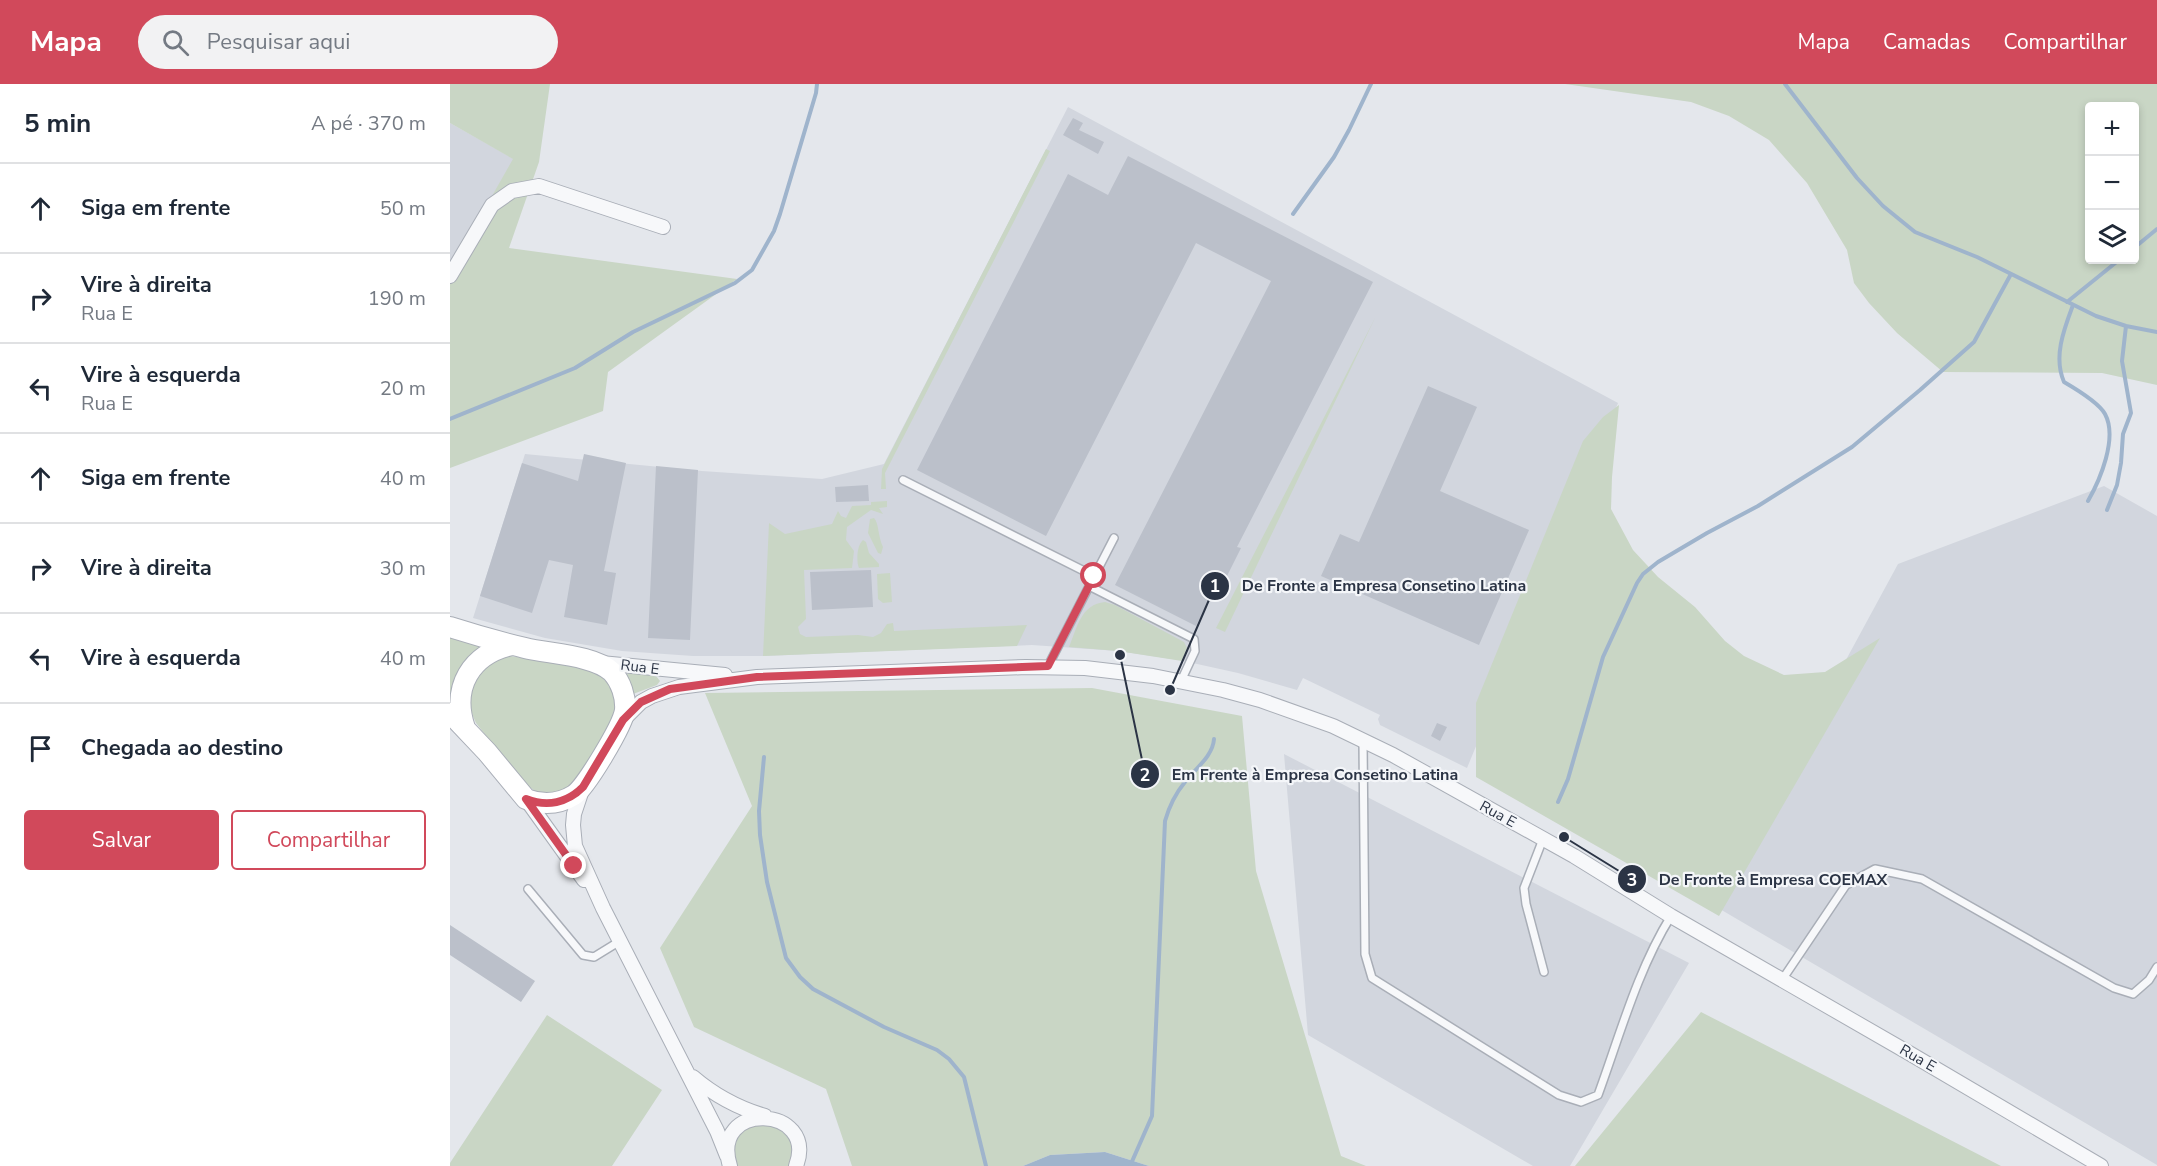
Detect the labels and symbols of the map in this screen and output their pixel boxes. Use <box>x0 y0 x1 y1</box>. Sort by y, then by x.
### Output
route start <box>1080 562 1106 588</box>
callout: De Fronte a Empresa Consetino Latina <box>1200 569 1538 603</box>
text: 1 <box>1210 574 1220 598</box>
text: De Fronte a Empresa Consetino Latina <box>1242 575 1526 597</box>
street label: Rua E <box>619 655 661 679</box>
callout: Em Frente à Empresa Consetino Latina <box>1130 757 1471 791</box>
text: 2 <box>1140 763 1150 787</box>
text: Em Frente à Empresa Consetino Latina <box>1172 764 1458 786</box>
street label: Rua E <box>1476 796 1520 832</box>
route end <box>560 852 586 878</box>
callout: De Fronte à Empresa COEMAX <box>1617 862 1900 896</box>
text: 3 <box>1627 868 1637 892</box>
text: De Fronte à Empresa COEMAX <box>1659 869 1888 891</box>
street label: Rua E <box>1896 1040 1940 1076</box>

